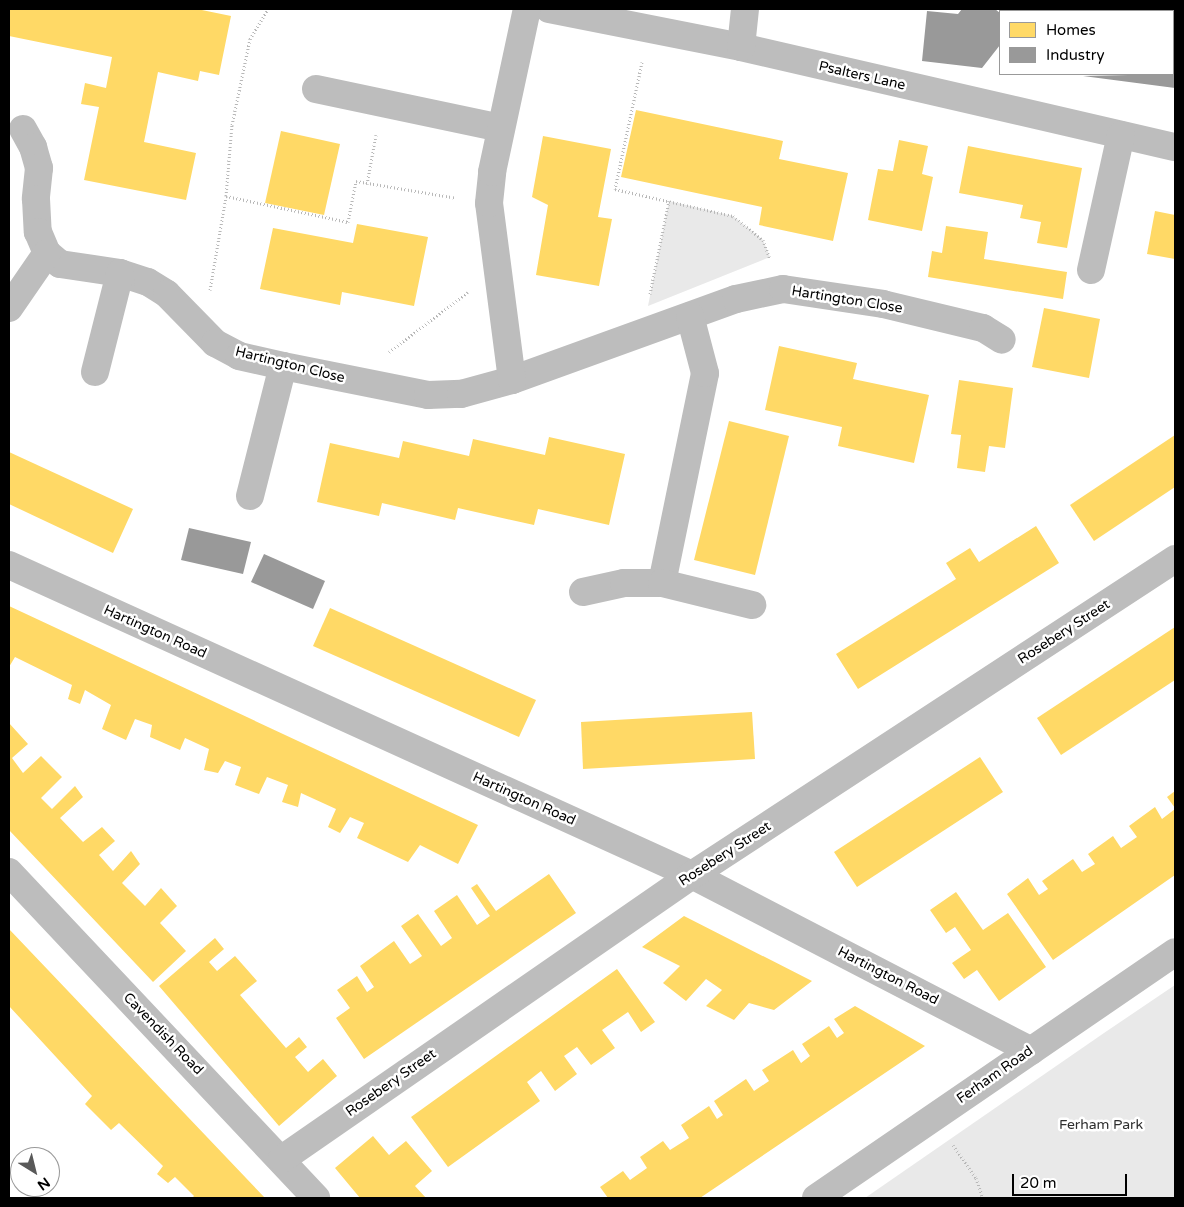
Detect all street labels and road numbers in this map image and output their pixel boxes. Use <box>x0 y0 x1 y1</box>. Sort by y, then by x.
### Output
street label: Psalters Lane <box>817 58 907 94</box>
street label: Hartington Close <box>790 283 904 317</box>
street label: Hartington Close <box>233 343 347 387</box>
street label: Rosebery Street <box>1015 596 1113 668</box>
street label: Hartington Road <box>101 602 209 662</box>
street label: Hartington Road <box>470 769 578 829</box>
street label: Rosebery Street <box>676 818 774 890</box>
street label: Hartington Road <box>835 943 941 1009</box>
street label: Cavendish Road <box>120 989 206 1079</box>
street label: Ferham Road <box>954 1043 1036 1107</box>
street label: Rosebery Street <box>343 1046 439 1120</box>

